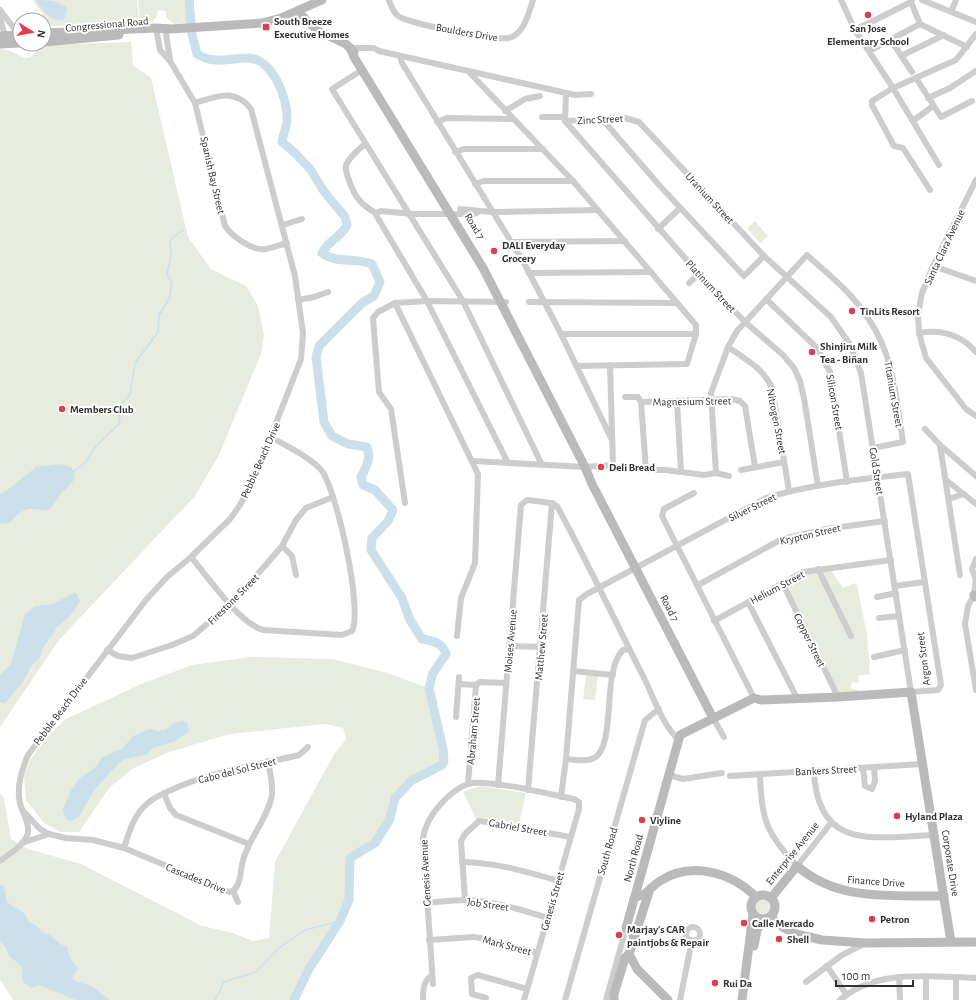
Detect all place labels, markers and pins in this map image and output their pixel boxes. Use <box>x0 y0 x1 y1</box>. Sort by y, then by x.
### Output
marker: San Jose Elementary School <box>863 10 873 20</box>
place label: South Breeze Executive Homes <box>274 16 349 40</box>
marker: South Breeze Executive Homes <box>261 22 271 32</box>
place label: San Jose Elementary School <box>827 23 909 47</box>
place label: DALI Everyday Grocery <box>502 240 565 264</box>
marker: DALI Everyday Grocery <box>489 246 499 256</box>
marker: TinLits Resort <box>847 306 857 316</box>
place label: TinLits Resort <box>860 306 920 317</box>
place label: Shinjiru Milk Tea - Biñan <box>820 341 878 365</box>
marker: Shinjiru Milk Tea - Biñan <box>807 347 817 357</box>
marker: Members Club <box>57 404 67 414</box>
place label: Members Club <box>70 404 134 415</box>
marker: Deli Bread <box>596 462 606 472</box>
place label: Deli Bread <box>609 462 655 473</box>
marker: Hyland Plaza <box>892 811 902 821</box>
place label: Hyland Plaza <box>905 811 964 822</box>
marker: Viyline <box>637 815 647 825</box>
place label: Viyline <box>650 815 681 826</box>
marker: Petron <box>867 914 877 924</box>
place label: Petron <box>880 914 910 925</box>
marker: Calle Mercado <box>739 918 749 928</box>
place label: Calle Mercado <box>752 918 814 929</box>
place label: Marjay's CAR paintjobs & Repair <box>627 924 709 948</box>
marker: Marjay's CAR paintjobs & Repair <box>614 930 624 940</box>
marker: Shell <box>774 934 784 944</box>
place label: Shell <box>787 934 809 945</box>
marker: Rui Da <box>710 978 720 988</box>
place label: Rui Da <box>723 978 753 989</box>

